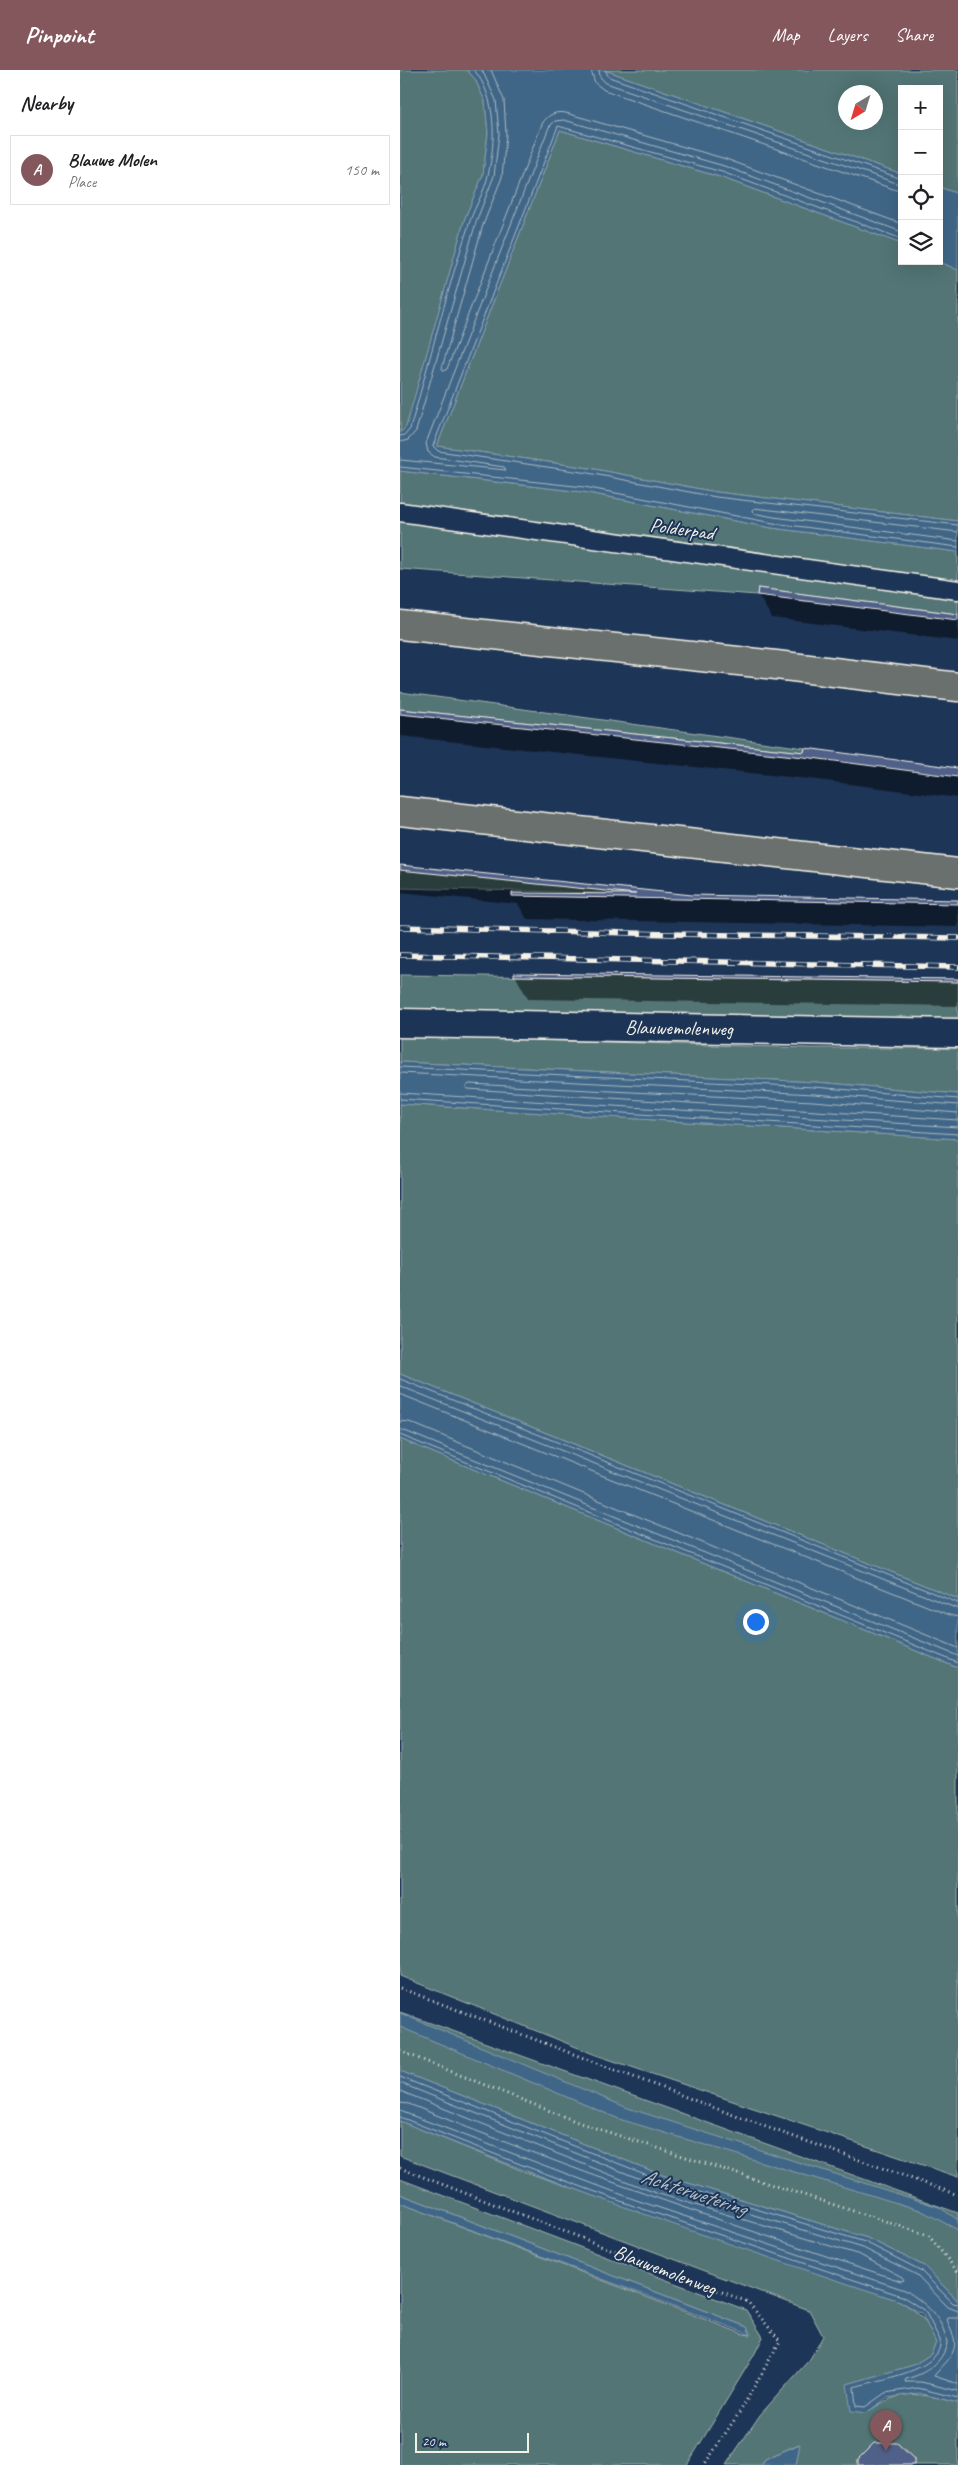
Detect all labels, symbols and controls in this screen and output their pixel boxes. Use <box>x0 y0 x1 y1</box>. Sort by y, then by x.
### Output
text: Pinpoint <box>25 20 94 50</box>
text: Map <box>772 24 800 46</box>
text: Layers <box>828 24 867 46</box>
text: Share <box>895 24 933 46</box>
north arrow <box>838 85 883 130</box>
map controls <box>898 85 943 265</box>
button: + <box>898 85 943 130</box>
text: Nearby <box>20 90 73 116</box>
button: − <box>898 130 943 175</box>
text: Blauwe Molen <box>68 148 157 172</box>
text: A <box>33 160 41 180</box>
text: 150 m <box>345 160 379 180</box>
text: Place <box>68 172 96 192</box>
button: locate <box>898 175 943 220</box>
button: layers <box>898 220 943 265</box>
street label: Polderpad <box>648 512 719 546</box>
street label: Blauwemolenweg <box>625 1015 734 1041</box>
your location <box>743 1609 769 1635</box>
water label: Achterwetering <box>638 2163 752 2222</box>
street label: Blauwemolenweg <box>610 2239 721 2301</box>
pin: A <box>870 2410 902 2451</box>
scale bar <box>415 2430 529 2453</box>
text: 20 m <box>422 2433 446 2450</box>

